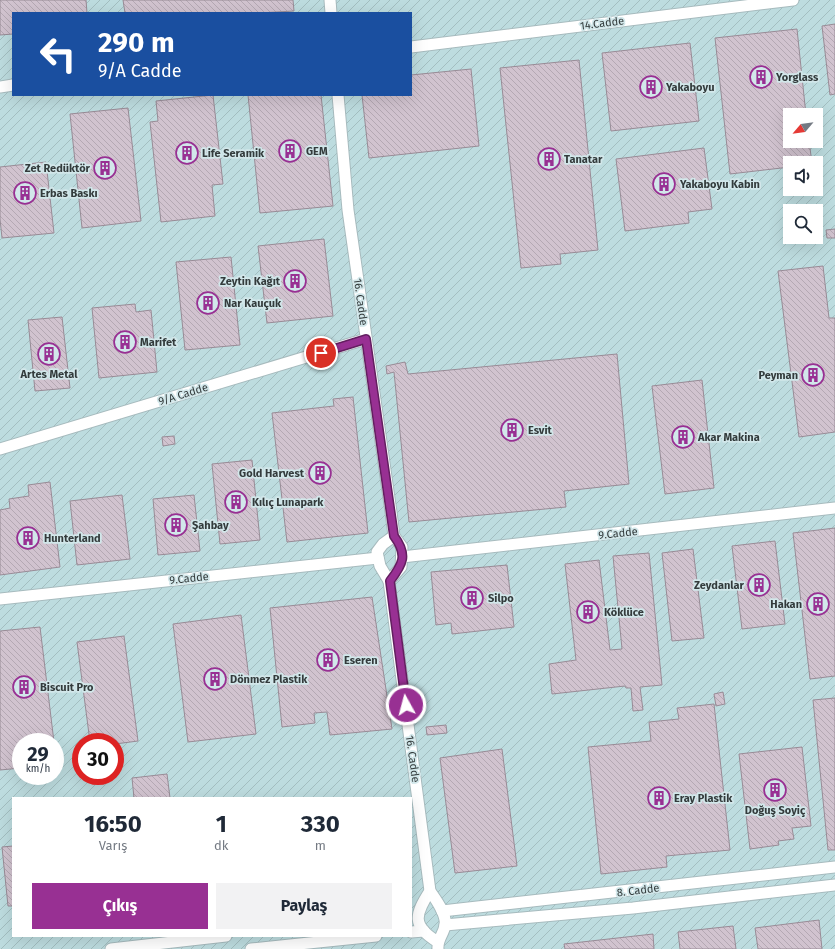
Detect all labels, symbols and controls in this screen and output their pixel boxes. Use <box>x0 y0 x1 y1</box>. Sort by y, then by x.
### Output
street label: 14.Cadde <box>579 14 625 33</box>
text: 290 m <box>98 26 175 59</box>
icon: left <box>32 28 84 80</box>
text: 9/A Cadde <box>98 60 182 82</box>
building icon: Yorglass <box>748 64 774 90</box>
place label: Yorglass <box>775 71 819 84</box>
building icon: Yakaboyu <box>638 74 664 100</box>
place label: Yakaboyu <box>665 81 714 94</box>
north arrow <box>783 108 823 148</box>
map controls <box>783 108 823 244</box>
building icon: GEM <box>277 138 303 164</box>
building icon: Life Seramik <box>174 140 200 166</box>
place label: GEM <box>306 145 328 158</box>
building icon: Tanatar <box>536 146 562 172</box>
place label: Life Seramik <box>202 147 265 160</box>
place label: Tanatar <box>564 153 603 166</box>
building icon: Zet Redüktör <box>92 155 118 181</box>
button: sound <box>783 156 823 196</box>
place label: Zet Redüktör <box>25 162 91 175</box>
building icon: Yakaboyu Kabin <box>651 171 677 197</box>
place label: Yakaboyu Kabin <box>679 178 760 191</box>
building icon: Erbas Baskı <box>12 180 38 206</box>
place label: Erbas Baskı <box>40 187 98 200</box>
button: search <box>783 204 823 244</box>
building icon: Zeytin Kağıt <box>282 268 308 294</box>
place label: Zeytin Kağıt <box>220 275 281 288</box>
street label: 16. Cadde <box>351 278 370 326</box>
building icon: Nar Kauçuk <box>195 290 221 316</box>
place label: Nar Kauçuk <box>224 297 282 310</box>
building icon: Marifet <box>112 329 138 355</box>
place label: Marifet <box>140 336 177 349</box>
pin <box>304 336 338 370</box>
building icon: Artes Metal <box>36 341 62 367</box>
icon: arrive <box>310 342 332 364</box>
building icon: Peyman <box>800 362 826 388</box>
place label: Artes Metal <box>20 368 78 381</box>
place label: Peyman <box>758 369 798 382</box>
street label: 9/A Cadde <box>157 381 209 408</box>
building icon: Esvit <box>499 417 525 443</box>
place label: Esvit <box>528 424 553 437</box>
building icon: Akar Makina <box>670 424 696 450</box>
place label: Akar Makina <box>697 431 760 444</box>
building icon: Gold Harvest <box>307 460 333 486</box>
place label: Gold Harvest <box>239 467 305 480</box>
building icon: Kılıç Lunapark <box>223 489 249 515</box>
place label: Kılıç Lunapark <box>252 496 324 509</box>
building icon: Şahbay <box>163 512 189 538</box>
place label: Şahbay <box>192 519 229 532</box>
building icon: Hunterland <box>15 525 41 551</box>
street label: 9.Cadde <box>598 525 638 542</box>
place label: Hunterland <box>44 532 101 545</box>
street label: 9.Cadde <box>169 570 209 587</box>
building icon: Zeydanlar <box>746 572 772 598</box>
place label: Zeydanlar <box>694 579 745 592</box>
building icon: Silpo <box>459 585 485 611</box>
building icon: Hakan <box>805 591 831 617</box>
place label: Silpo <box>488 592 514 605</box>
place label: Hakan <box>770 598 802 611</box>
building icon: Köklüce <box>575 599 601 625</box>
place label: Köklüce <box>604 606 644 619</box>
building icon: Eseren <box>315 647 341 673</box>
place label: Eseren <box>344 654 378 667</box>
building icon: Dönmez Plastik <box>202 666 228 692</box>
place label: Dönmez Plastik <box>230 673 308 686</box>
building icon: Biscuit Pro <box>11 674 37 700</box>
place label: Biscuit Pro <box>40 681 94 694</box>
position arrow <box>385 684 427 726</box>
speed limit sign: 30 <box>72 733 124 785</box>
street label: 16. Cadde <box>403 735 422 783</box>
text: 29 <box>27 742 49 766</box>
text: km/h <box>26 763 50 775</box>
building icon: Doğuş Soyiç <box>762 777 788 803</box>
building icon: Eray Plastik <box>646 785 672 811</box>
place label: Eray Plastik <box>674 792 733 805</box>
place label: Doğuş Soyiç <box>745 804 806 817</box>
text: 16:50 <box>84 810 142 838</box>
text: 1 <box>216 810 227 838</box>
text: 330 <box>301 810 340 838</box>
text: Varış <box>99 838 127 853</box>
text: dk <box>214 838 228 853</box>
text: m <box>315 838 326 853</box>
street label: 8. Cadde <box>616 881 660 900</box>
button: Çıkış <box>32 883 208 929</box>
button: Paylaş <box>216 883 392 929</box>

